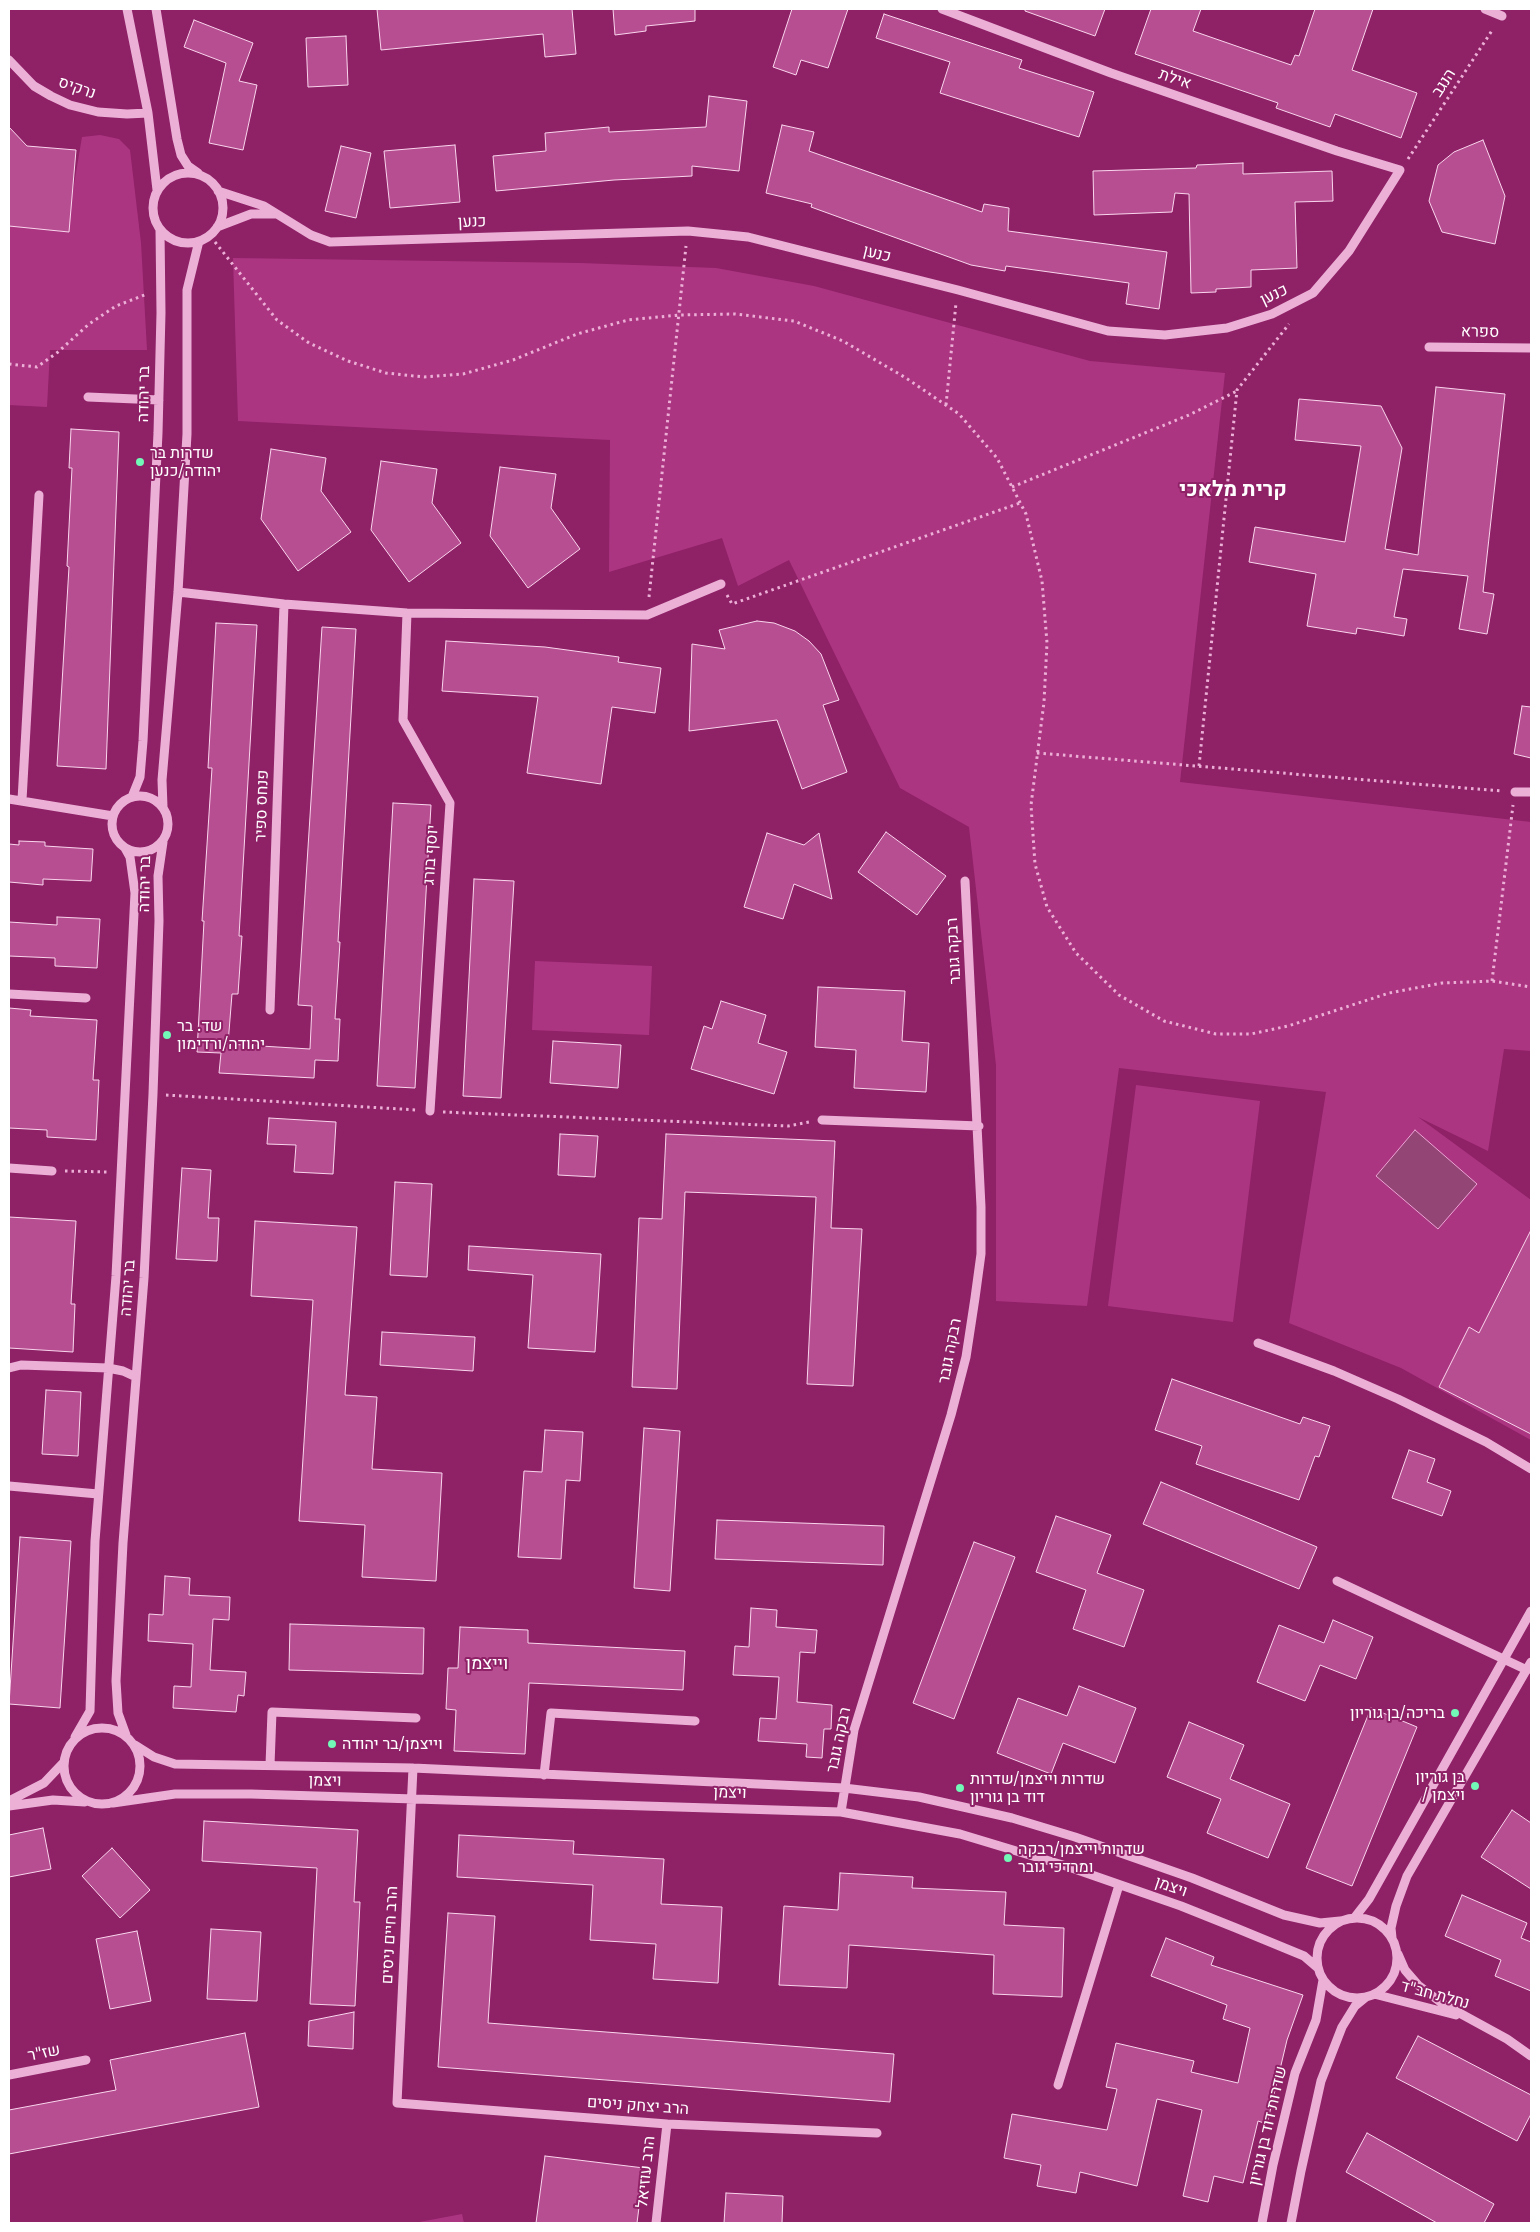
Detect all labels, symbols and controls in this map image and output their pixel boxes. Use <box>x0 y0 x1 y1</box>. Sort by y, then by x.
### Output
street label: אילת <box>1156 65 1194 93</box>
street label: הנגב <box>1428 65 1460 101</box>
street label: נרקיס <box>56 73 98 103</box>
street label: כנען <box>458 212 486 232</box>
street label: כנען <box>861 241 893 267</box>
street label: כנען <box>1257 280 1291 310</box>
street label: ספרא <box>1461 322 1499 342</box>
street label: בר יהודה <box>134 365 154 423</box>
place label: שדרות בר יהודה/כנען <box>150 443 221 481</box>
marker: שדרות בר יהודה/כנען <box>134 456 146 468</box>
district label: קרית מלאכי <box>1179 477 1287 503</box>
street label: פנחס ספיר <box>251 769 273 843</box>
street label: יוסף בורג <box>419 824 443 886</box>
street label: בר יהודה <box>135 855 155 913</box>
street label: רבקה גובר <box>943 917 965 985</box>
place label: שד. בר יהודה/ורדימון <box>177 1016 265 1054</box>
marker: שד. בר יהודה/ורדימון <box>161 1029 173 1041</box>
street label: בר יהודה <box>116 1259 140 1317</box>
street label: רבקה גובר <box>934 1316 966 1386</box>
district label: וייצמן <box>466 1653 508 1675</box>
place label: בריכה/בן גוריון <box>1350 1703 1445 1723</box>
street label: רבקה גובר <box>823 1705 855 1775</box>
marker: בריכה/בן גוריון <box>1449 1707 1461 1719</box>
place label: וייצמן/בר יהודה <box>342 1734 443 1754</box>
marker: וייצמן/בר יהודה <box>326 1738 338 1750</box>
place label: בן גוריון / ויצמן <box>1415 1767 1465 1805</box>
place label: שדרות וייצמן/שדרות דוד בן גוריון <box>970 1769 1105 1807</box>
street label: ויצמן <box>308 1771 342 1791</box>
marker: בן גוריון / ויצמן <box>1469 1780 1481 1792</box>
marker: שדרות וייצמן/שדרות דוד בן גוריון <box>954 1782 966 1794</box>
street label: ויצמן <box>713 1783 747 1803</box>
place label: שדרות וייצמן/רבקה ומרדכי גובר <box>1018 1839 1145 1877</box>
marker: שדרות וייצמן/רבקה ומרדכי גובר <box>1002 1852 1014 1864</box>
street label: ויצמן <box>1152 1873 1190 1901</box>
street label: הרב חיים ניסים <box>378 1885 402 1985</box>
street label: נחלת חב"ד <box>1398 1977 1472 2013</box>
street label: שז"ר <box>26 2040 62 2066</box>
street label: שדרות דוד בן גוריון <box>1245 2064 1291 2188</box>
street label: הרב יצחק ניסים <box>586 2093 690 2119</box>
street label: הרב עוזיאל <box>633 2135 659 2209</box>

